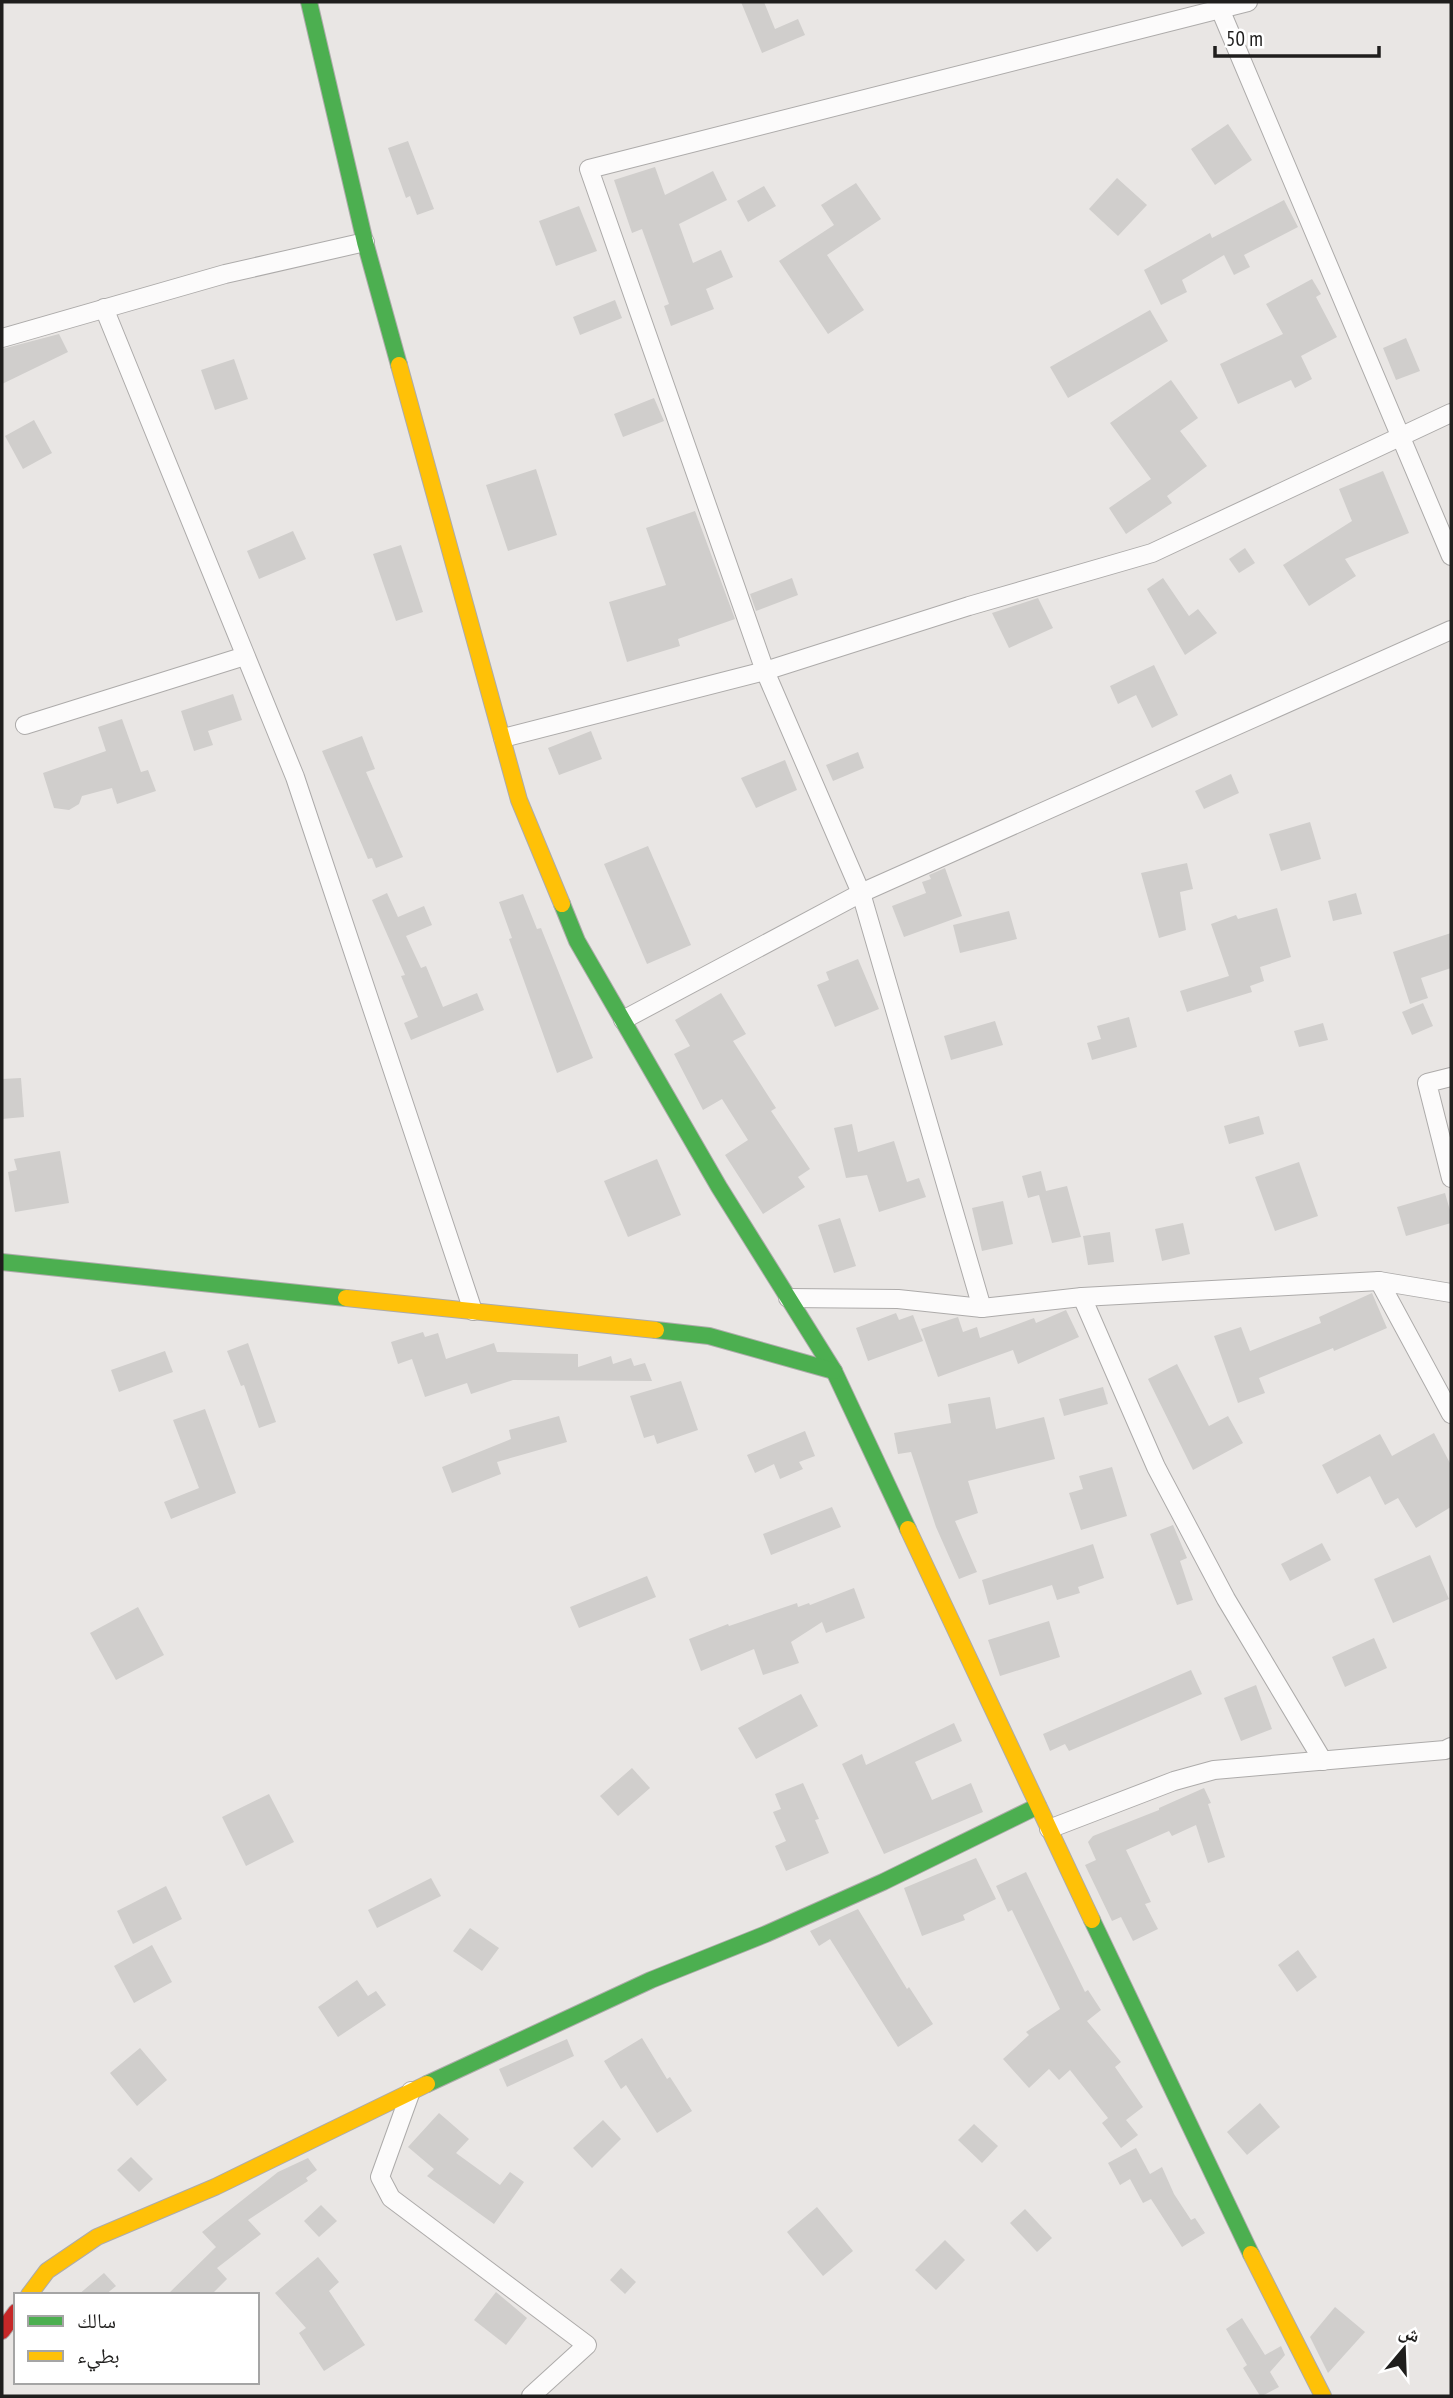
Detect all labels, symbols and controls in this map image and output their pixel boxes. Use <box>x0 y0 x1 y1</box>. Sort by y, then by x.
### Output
scale bar <box>1215 14 1380 58</box>
text: 50 m <box>1226 25 1263 52</box>
legend <box>14 2293 259 2384</box>
text: سالك <box>77 2307 116 2334</box>
north arrow <box>1369 2314 1439 2384</box>
text: ش <box>1396 2318 1423 2348</box>
text: بطيء <box>77 2342 120 2372</box>

